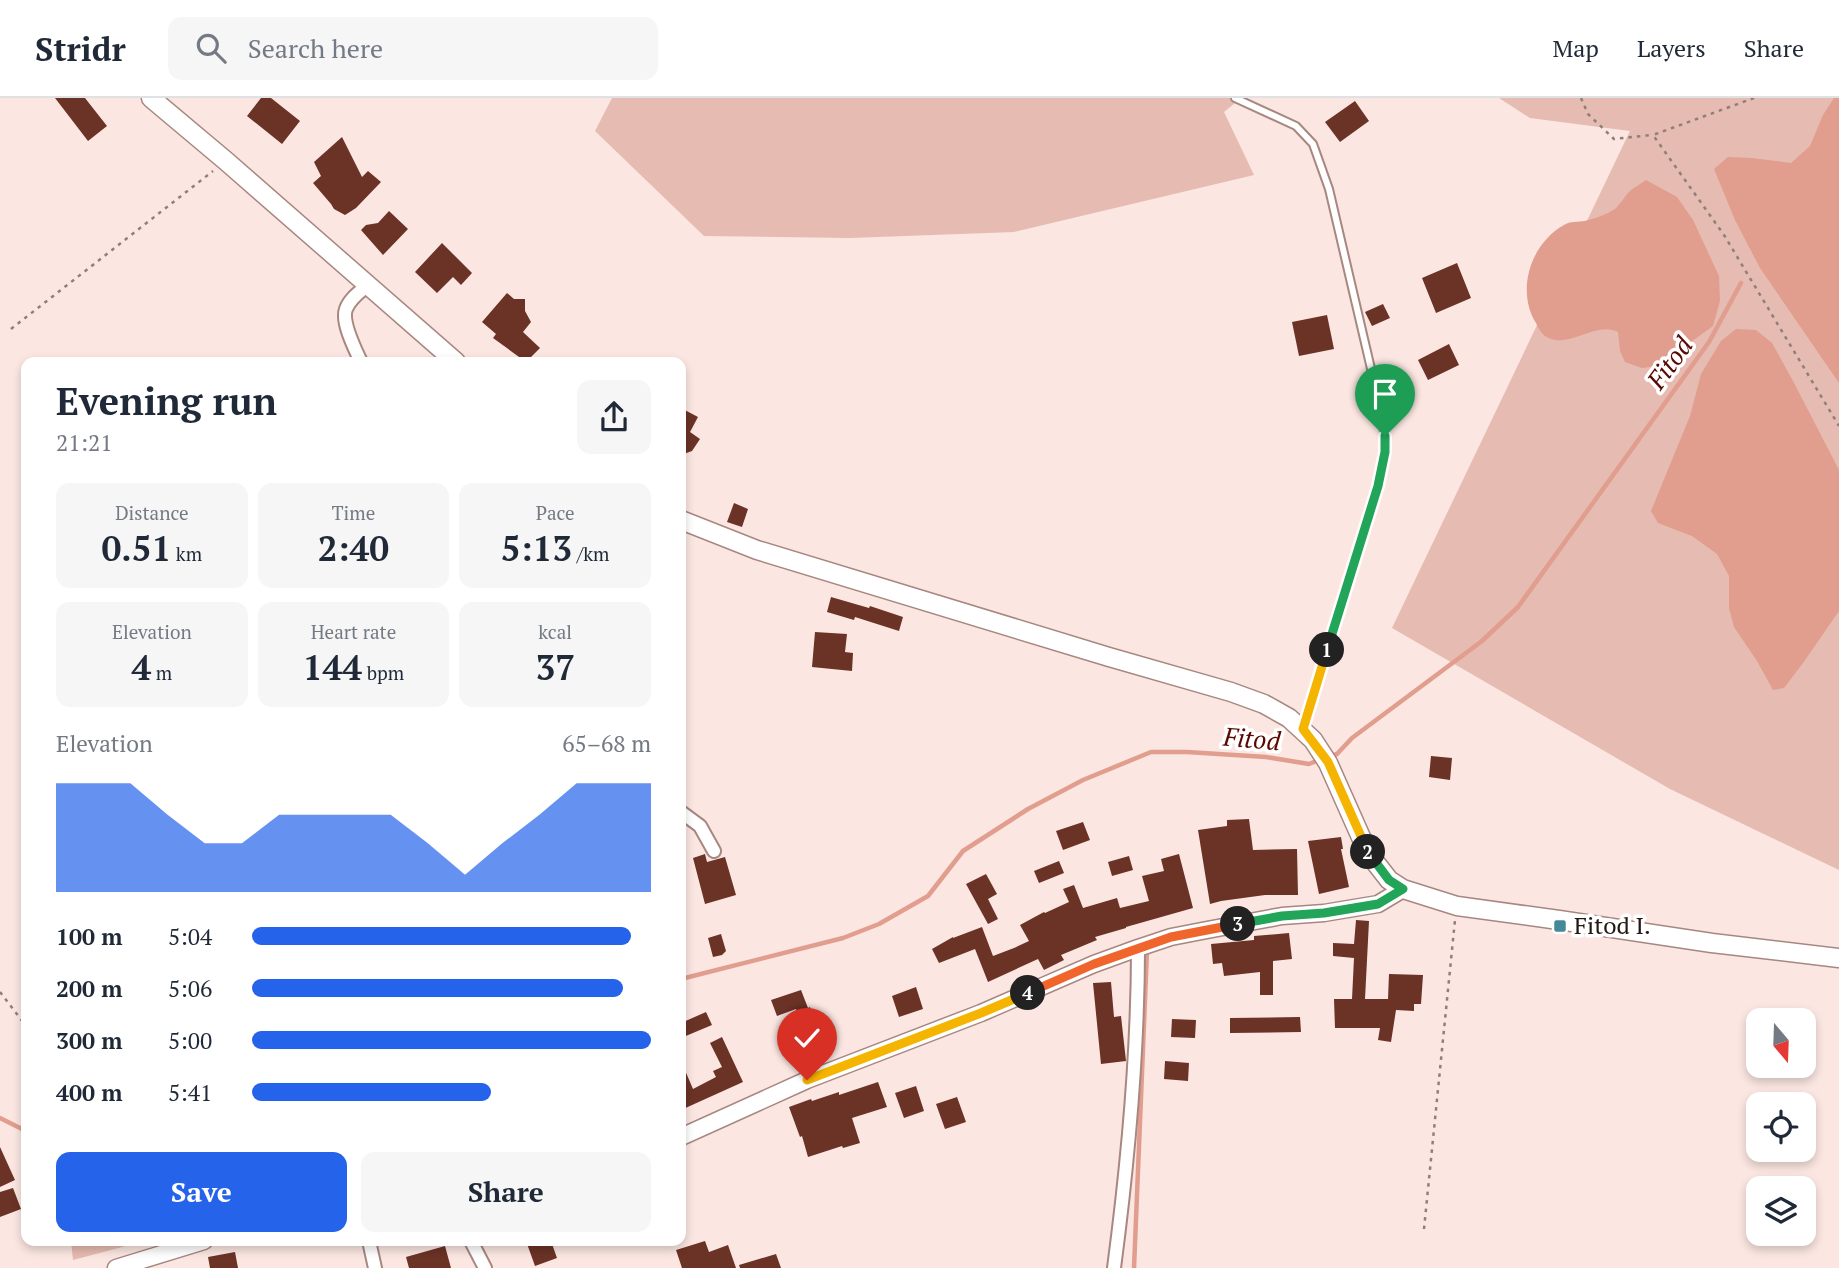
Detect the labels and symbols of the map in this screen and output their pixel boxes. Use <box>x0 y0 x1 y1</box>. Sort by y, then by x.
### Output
water label: Fitod <box>1638 328 1700 396</box>
pin <box>1355 364 1415 436</box>
pin: 1 <box>1310 632 1344 668</box>
water label: Fitod <box>1221 718 1283 758</box>
pin: 2 <box>1350 834 1386 870</box>
pin: 3 <box>1220 906 1256 942</box>
place label: Fitod I. <box>1574 909 1651 941</box>
marker: Fitod I. <box>1552 918 1568 934</box>
pin: 4 <box>1010 976 1046 1010</box>
pin <box>777 1008 837 1080</box>
north arrow <box>1746 1008 1816 1078</box>

